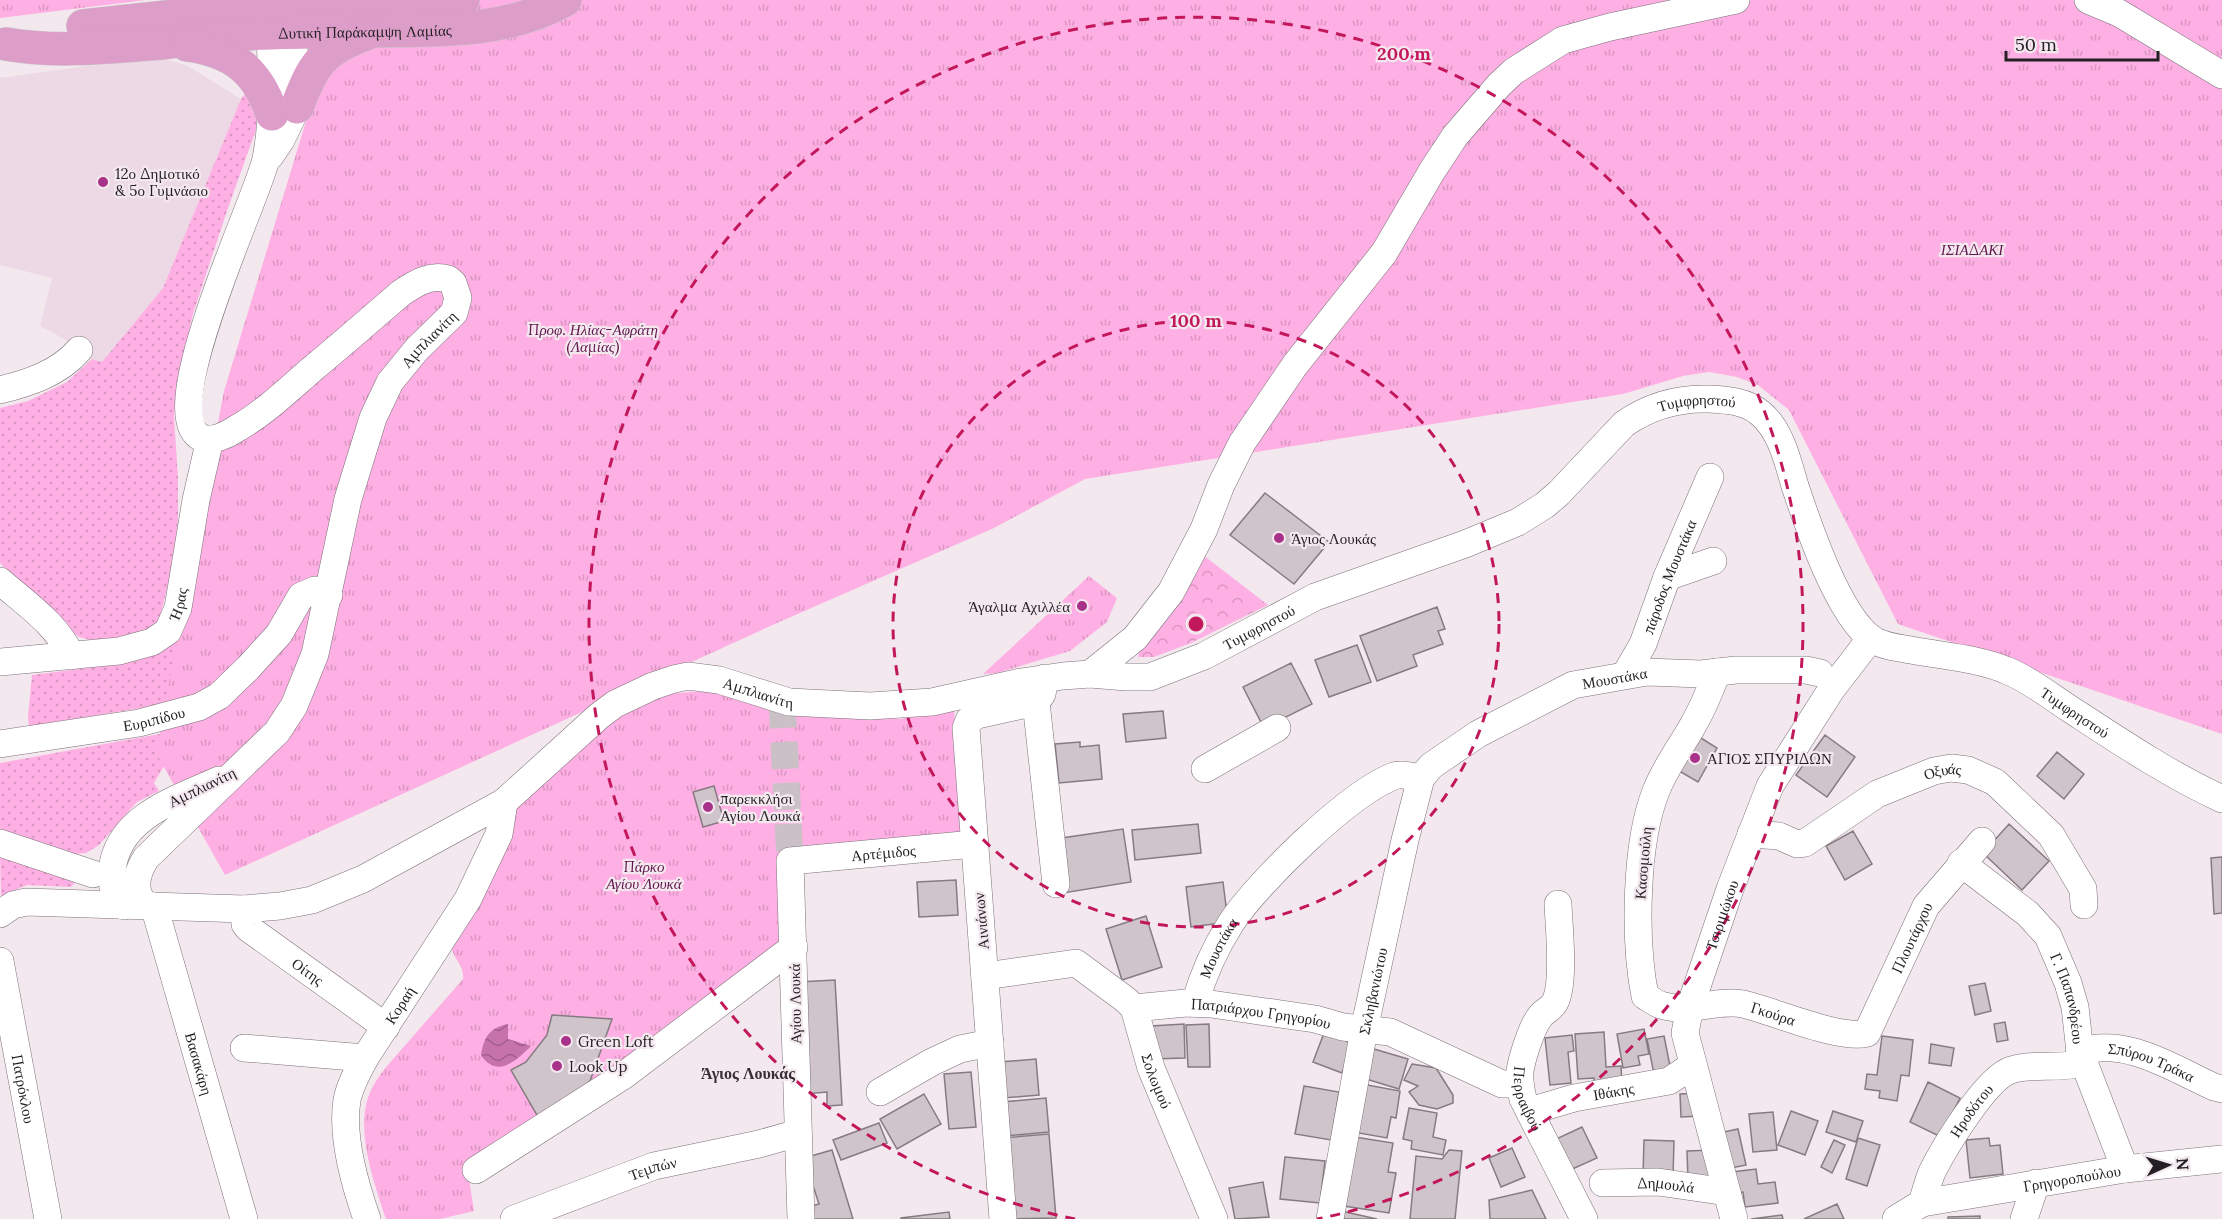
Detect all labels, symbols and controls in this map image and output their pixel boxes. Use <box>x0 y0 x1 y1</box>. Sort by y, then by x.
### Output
street label: Δυτική Παράκαμψη Λαμίας <box>278 20 452 42</box>
scale bar <box>2006 24 2158 62</box>
text: 50 m <box>2015 33 2057 56</box>
text: 200 m <box>1377 42 1431 65</box>
place label: 12ο Δημοτικό & 5ο Γυμνάσιο <box>115 164 208 200</box>
marker: 12ο Δημοτικό & 5ο Γυμνάσιο <box>96 175 110 189</box>
park label: ΙΣΙΑΔΑΚΙ <box>1940 240 2004 259</box>
street label: Αμπλιανίτη <box>396 306 461 371</box>
text: 100 m <box>1170 309 1222 332</box>
park label: Προφ. Ηλίας-Αφράτη (Λαμίας) <box>528 320 658 357</box>
street label: Τυμφρηστού <box>1655 389 1737 416</box>
street label: πάροδος Μουστάκα <box>1638 516 1700 637</box>
place label: Άγιος Λουκάς <box>1291 529 1376 548</box>
marker: Άγιος Λουκάς <box>1272 531 1286 545</box>
street label: Ήρας <box>164 586 191 625</box>
place label: Άγαλμα Αχιλλέα <box>968 597 1070 616</box>
marker: Άγαλμα Αχιλλέα <box>1075 599 1089 613</box>
street label: Τυμφρηστού <box>1219 600 1298 654</box>
centre of rings <box>1186 614 1206 634</box>
street label: Μουστάκα <box>1581 663 1649 693</box>
street label: Αμπλιανίτη <box>721 672 794 712</box>
street label: Τυμφρηστού <box>2037 682 2113 742</box>
street label: Ευριπίδου <box>122 702 187 735</box>
place label: ΑΓΙΟΣ ΣΠΥΡΙΔΩΝ <box>1707 749 1832 768</box>
marker: ΑΓΙΟΣ ΣΠΥΡΙΔΩΝ <box>1688 751 1702 765</box>
street label: Οξυάς <box>1920 758 1963 784</box>
street label: Αμπλιανίτη <box>165 763 239 811</box>
place label: παρεκκλήσι Αγίου Λουκά <box>720 789 801 825</box>
marker: παρεκκλήσι Αγίου Λουκά <box>701 800 715 814</box>
street label: Κασομούλη <box>1630 826 1656 900</box>
street label: Αρτέμιδος <box>850 840 916 865</box>
park label: Πάρκο Αγίου Λουκά <box>605 857 683 893</box>
street label: Τσιριμώκου <box>1700 877 1742 953</box>
street label: Αινιάνων <box>969 892 993 950</box>
street label: Πλουτάρχου <box>1887 899 1936 976</box>
street label: Μουστάκα <box>1195 914 1242 981</box>
street label: Σκληβανιώτου <box>1354 946 1391 1036</box>
street label: Γ. Παπανδρέου <box>2047 950 2089 1045</box>
street label: Οίτης <box>288 953 328 989</box>
street label: Αγίου Λουκά <box>785 963 805 1044</box>
street label: Κοραή <box>380 982 419 1027</box>
street label: Πατριάρχου Γρηγορίου <box>1191 994 1333 1033</box>
street label: Γκούρα <box>1749 997 1798 1029</box>
street label: Βασακάρη <box>181 1030 217 1097</box>
place label: Green Loft <box>578 1032 654 1051</box>
marker: Green Loft <box>559 1034 573 1048</box>
street label: Σπύρου Τράκα <box>2107 1038 2198 1086</box>
street label: Σολωμού <box>1138 1051 1176 1111</box>
street label: Πατρόκλου <box>8 1053 40 1125</box>
place label: Look Up <box>569 1057 628 1076</box>
marker: Look Up <box>550 1059 564 1073</box>
district label: Άγιος Λουκάς <box>701 1063 795 1083</box>
street label: Περραιβού <box>1510 1065 1547 1134</box>
street label: Ιθάκης <box>1591 1078 1636 1104</box>
street label: Ηροδότου <box>1945 1080 1997 1141</box>
north arrow <box>2138 1135 2198 1195</box>
street label: Τεμπών <box>626 1152 678 1184</box>
text: N <box>2173 1157 2193 1171</box>
street label: Γρηγοροπούλου <box>2022 1160 2122 1195</box>
street label: Δημουλά <box>1637 1172 1696 1197</box>

